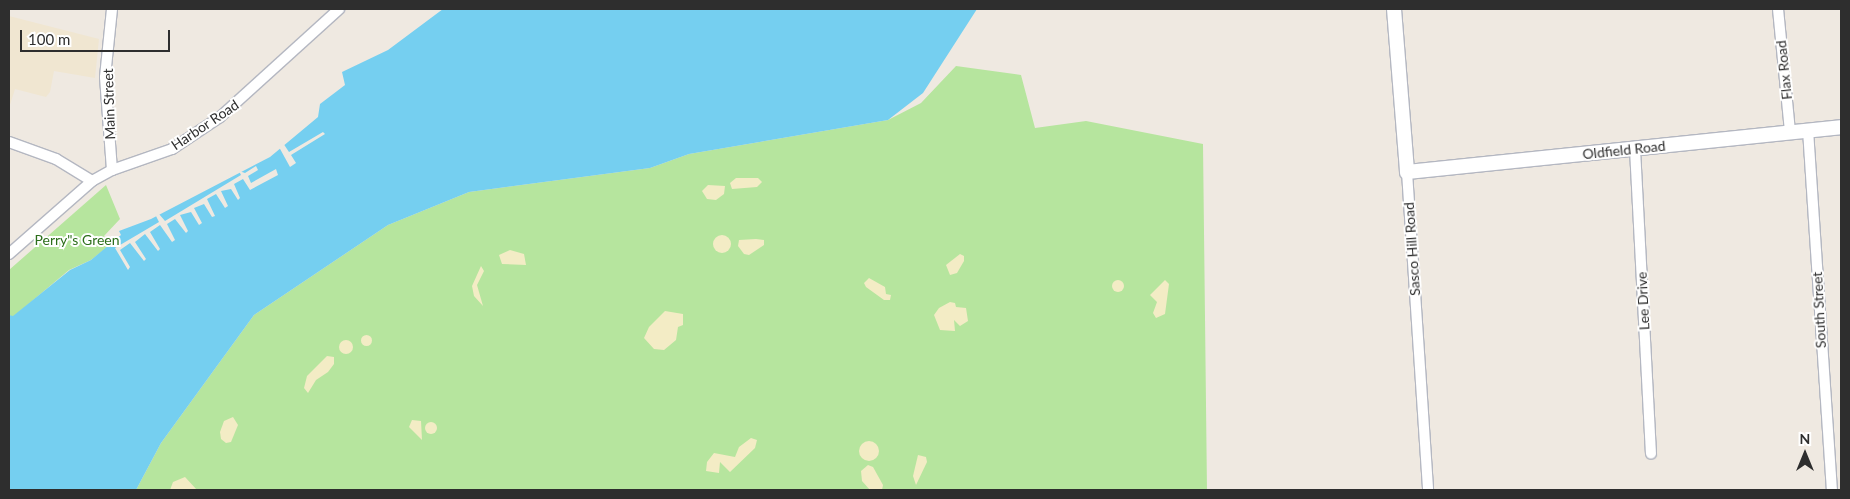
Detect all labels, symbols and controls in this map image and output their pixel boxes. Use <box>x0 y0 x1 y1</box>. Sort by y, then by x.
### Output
scale bar <box>22 20 172 52</box>
text: 100 m <box>28 30 70 48</box>
street label: Flax Road <box>1773 39 1795 101</box>
street label: Main Street <box>99 68 119 140</box>
street label: Harbor Road <box>168 96 242 154</box>
street label: Oldfield Road <box>1582 137 1666 163</box>
street label: Sasco Hill Road <box>1400 202 1424 296</box>
park label: Perry"s Green <box>34 232 120 248</box>
street label: Lee Drive <box>1633 271 1653 331</box>
street label: South Street <box>1809 271 1829 349</box>
north arrow <box>1780 429 1830 479</box>
text: N <box>1800 430 1810 447</box>

